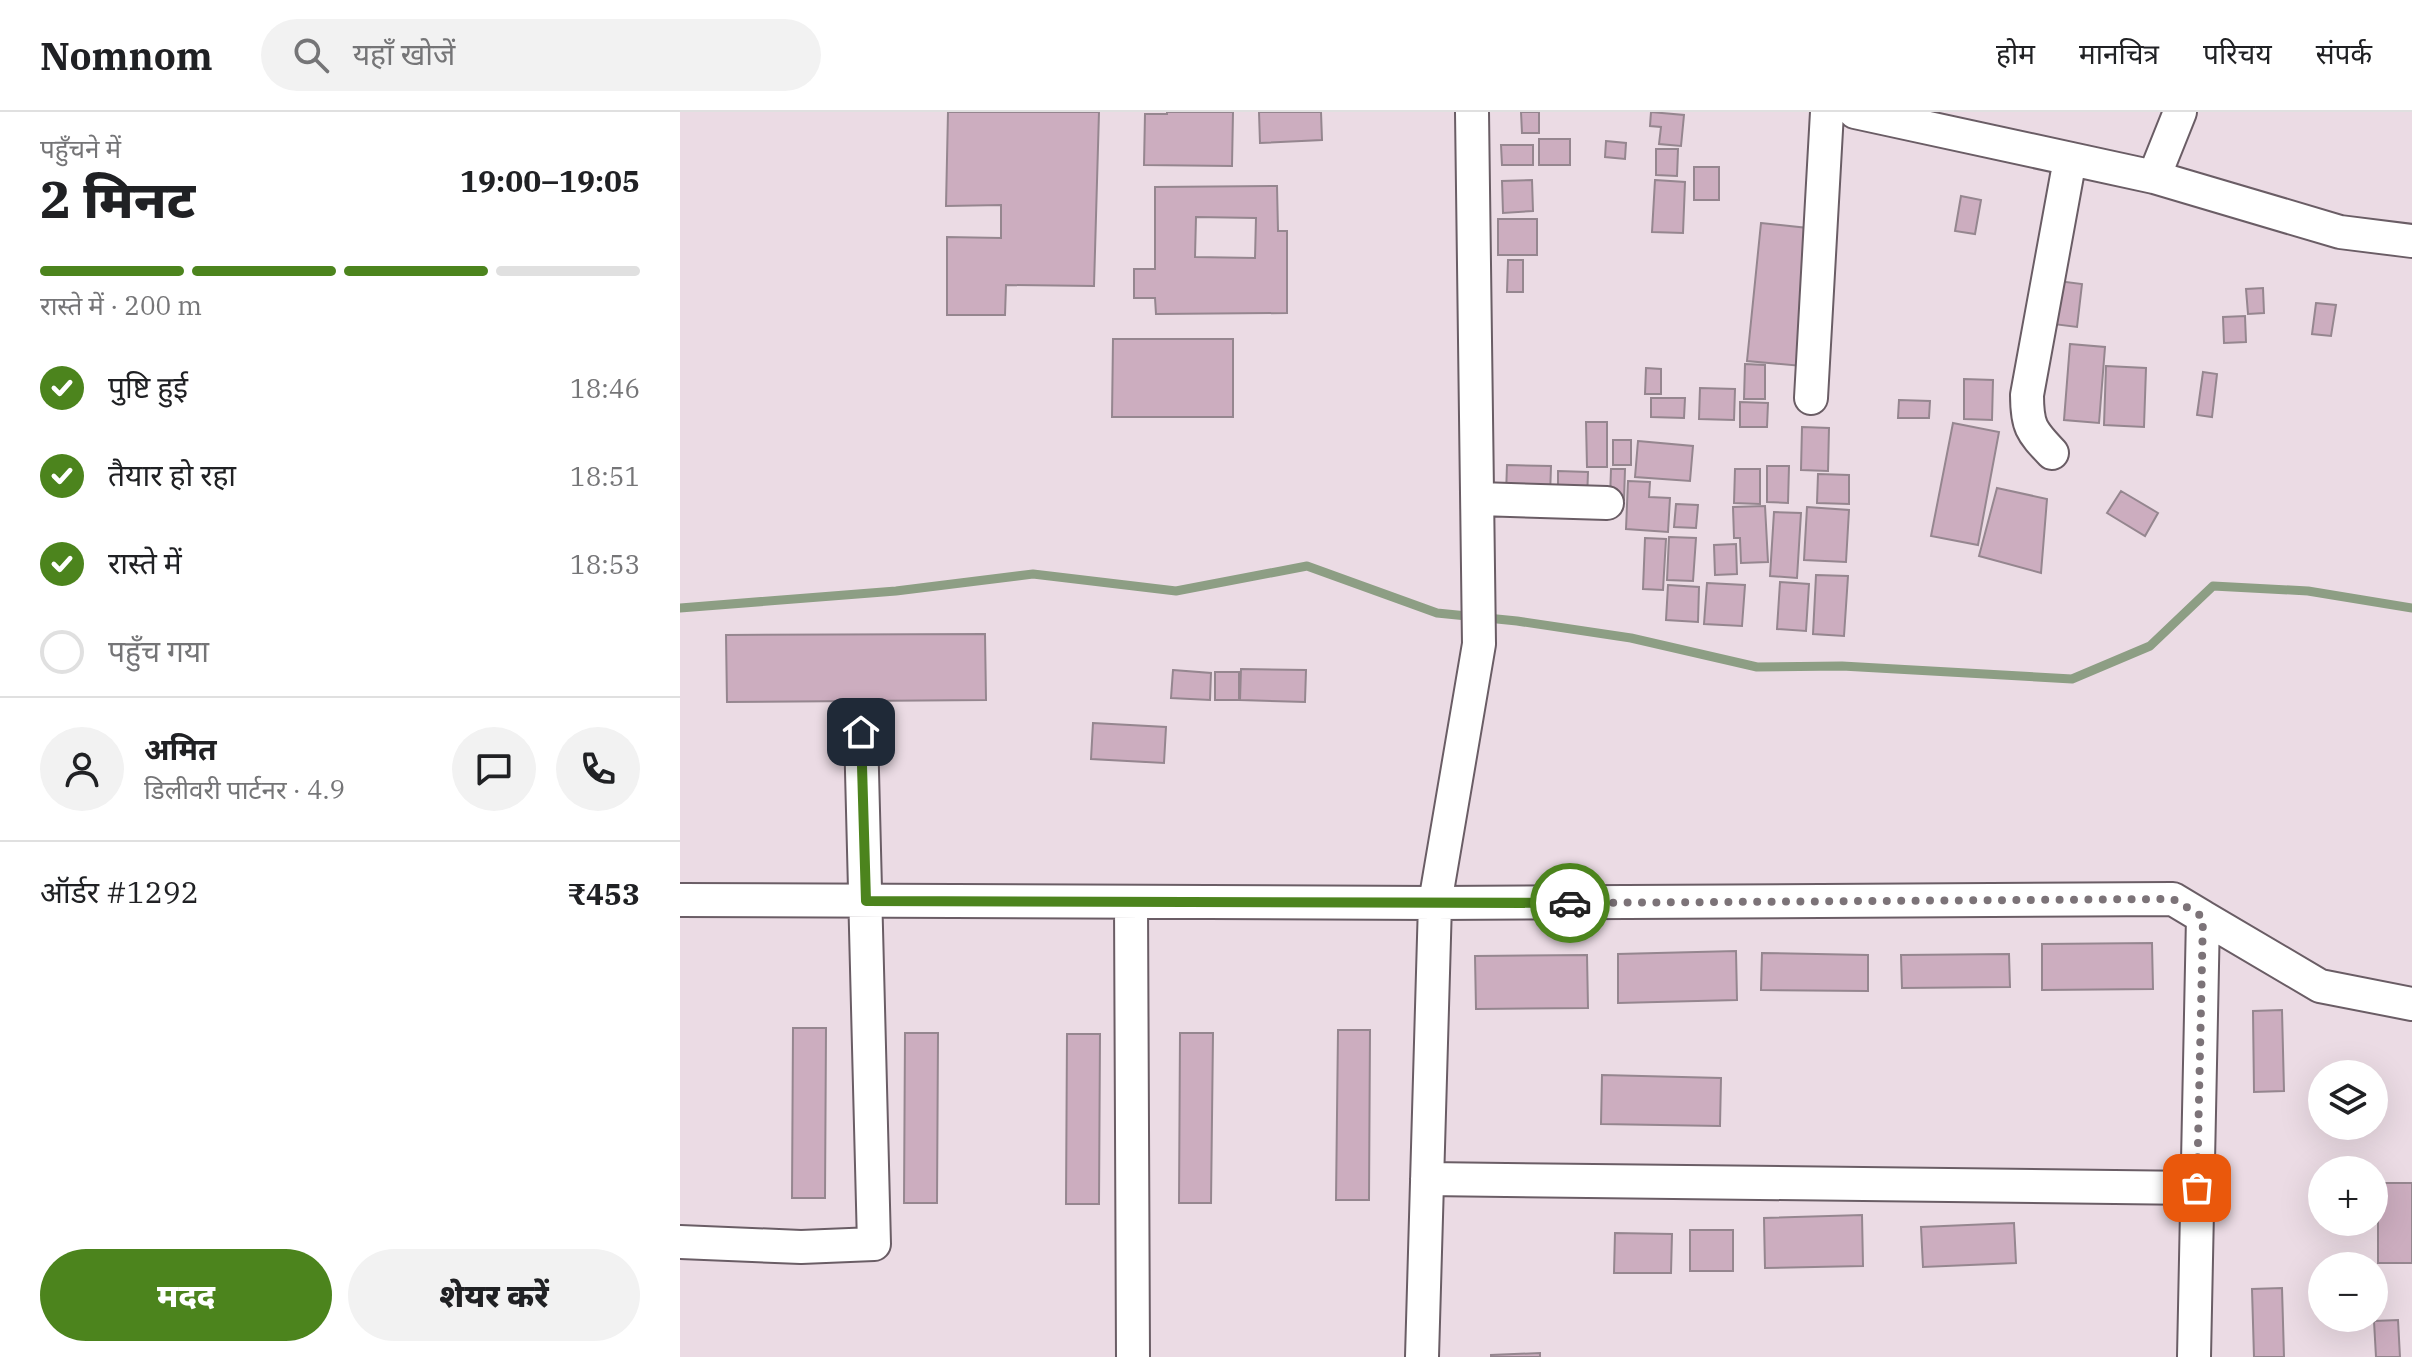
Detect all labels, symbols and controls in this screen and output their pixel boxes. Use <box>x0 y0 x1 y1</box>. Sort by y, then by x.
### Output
search box <box>261 19 821 91</box>
text: Nomnom <box>40 31 213 80</box>
icon: search <box>289 33 333 77</box>
text: यहाँ खोजें <box>353 34 455 73</box>
text: होम <box>1996 35 2035 72</box>
text: मानचित्र <box>2079 35 2159 72</box>
text: परिचय <box>2203 35 2272 72</box>
text: संपर्क <box>2316 35 2372 72</box>
text: पहुँचने में <box>40 131 121 165</box>
text: 19:00–19:05 <box>460 161 640 200</box>
text: 2 मिनट <box>40 165 195 232</box>
text: रास्ते में · 200 m <box>40 288 202 322</box>
icon: check <box>40 366 84 410</box>
text: पुष्टि हुई <box>108 367 188 406</box>
text: 18:46 <box>570 371 640 405</box>
icon: check <box>40 454 84 498</box>
text: तैयार हो रहा <box>108 455 236 494</box>
text: 18:51 <box>570 459 640 493</box>
icon: check <box>40 542 84 586</box>
text: रास्ते में <box>108 543 182 582</box>
text: 18:53 <box>570 547 640 581</box>
text: पहुँच गया <box>108 631 209 670</box>
pin <box>827 698 895 766</box>
icon: home <box>839 710 883 754</box>
button: person <box>40 727 124 811</box>
button: chat <box>452 727 536 811</box>
button: phone <box>556 727 640 811</box>
text: अमित <box>144 729 217 768</box>
text: डिलीवरी पार्टनर · 4.9 <box>144 772 345 806</box>
courier <box>1530 863 1610 943</box>
text: ऑर्डर #1292 <box>40 872 199 911</box>
text: ₹453 <box>567 874 640 913</box>
icon: car <box>1548 881 1592 925</box>
map controls <box>2308 1060 2388 1332</box>
button: layers <box>2308 1060 2388 1140</box>
pin <box>2163 1154 2231 1222</box>
button: + <box>2308 1156 2388 1236</box>
icon: bag <box>2175 1166 2219 1210</box>
button: मदद <box>40 1249 332 1341</box>
button: शेयर करें <box>348 1249 640 1341</box>
button: − <box>2308 1252 2388 1332</box>

